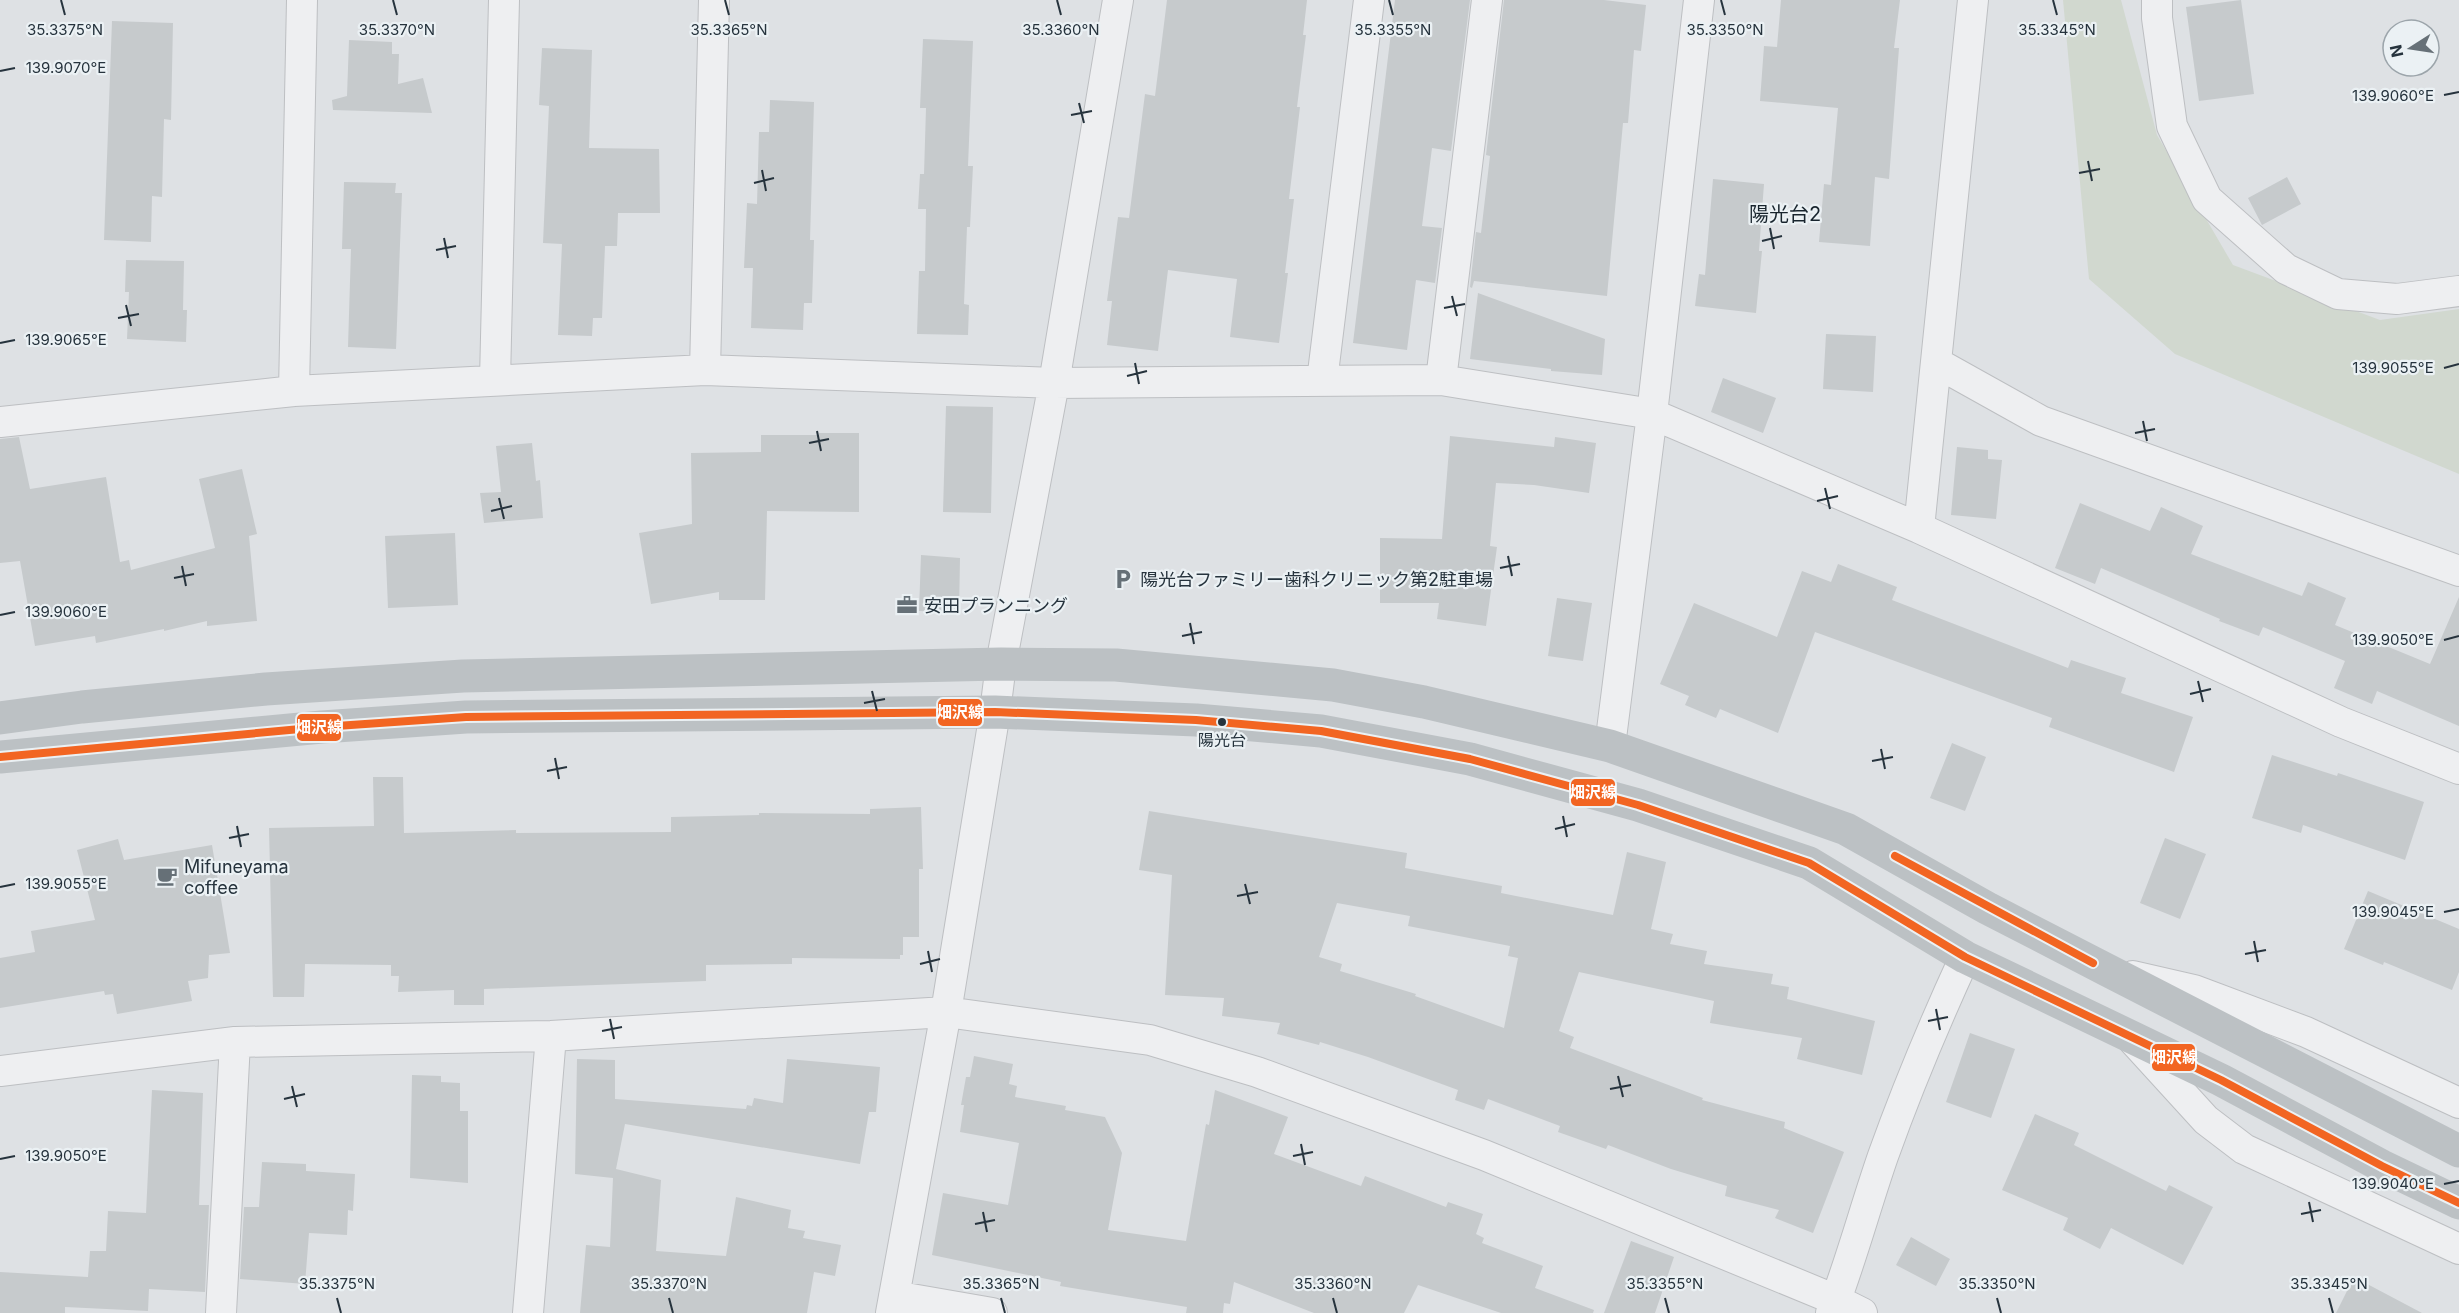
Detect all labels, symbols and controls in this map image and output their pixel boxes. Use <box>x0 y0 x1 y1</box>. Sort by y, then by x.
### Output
north arrow <box>2381 18 2441 78</box>
text: 35.3375°N <box>27 20 103 39</box>
text: 35.3370°N <box>359 20 435 39</box>
text: 35.3365°N <box>691 20 768 39</box>
text: 35.3360°N <box>1022 20 1100 39</box>
text: 35.3355°N <box>1355 20 1431 39</box>
text: 35.3350°N <box>1686 20 1764 39</box>
text: 35.3345°N <box>2018 20 2096 39</box>
text: N <box>2385 43 2407 59</box>
text: 139.9070°E <box>26 58 106 77</box>
text: 139.9060°E <box>2352 86 2434 105</box>
district label: 陽光台2 <box>1749 202 1821 226</box>
text: 139.9065°E <box>25 330 107 349</box>
text: 139.9055°E <box>2352 358 2434 377</box>
parking icon: 陽光台ファミリー歯科クリニック第2駐車場 <box>1111 567 1135 591</box>
place label: 陽光台ファミリー歯科クリニック第2駐車場 <box>1140 569 1493 590</box>
office icon: 安田プランニング <box>895 593 919 617</box>
place label: 安田プランニング <box>924 595 1068 616</box>
text: 139.9060°E <box>25 602 107 621</box>
text: 139.9050°E <box>2352 630 2434 649</box>
line badge: 畑沢線 <box>937 698 983 727</box>
text: 畑沢線 <box>936 702 984 722</box>
line badge: 畑沢線 <box>296 713 342 742</box>
marker: 陽光台 <box>1216 716 1228 728</box>
text: 畑沢線 <box>295 717 343 737</box>
place label: 陽光台 <box>1198 730 1246 750</box>
line badge: 畑沢線 <box>1570 778 1616 807</box>
text: 畑沢線 <box>1569 782 1617 802</box>
place label: Mifuneyama coffee <box>184 856 289 898</box>
cafe icon: Mifuneyama coffee <box>155 864 179 888</box>
text: 139.9055°E <box>25 874 107 893</box>
text: 139.9045°E <box>2352 902 2434 921</box>
line badge: 畑沢線 <box>2151 1043 2196 1072</box>
text: 畑沢線 <box>2150 1047 2198 1067</box>
text: 139.9050°E <box>25 1146 107 1165</box>
text: 139.9040°E <box>2352 1174 2434 1193</box>
text: 35.3375°N <box>299 1274 375 1293</box>
text: 35.3370°N <box>631 1274 707 1293</box>
text: 35.3365°N <box>963 1274 1040 1293</box>
text: 35.3360°N <box>1294 1274 1372 1293</box>
text: 35.3355°N <box>1627 1274 1703 1293</box>
text: 35.3350°N <box>1958 1274 2036 1293</box>
text: 35.3345°N <box>2290 1274 2368 1293</box>

